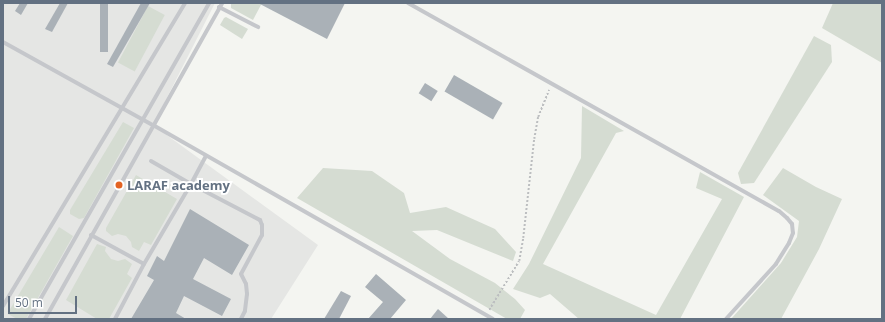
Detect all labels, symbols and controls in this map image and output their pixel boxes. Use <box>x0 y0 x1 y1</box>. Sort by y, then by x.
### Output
place label: LARAF academy <box>127 177 230 193</box>
marker: LARAF academy <box>114 180 124 190</box>
scale bar <box>10 288 79 314</box>
text: 50 m <box>15 294 43 311</box>

